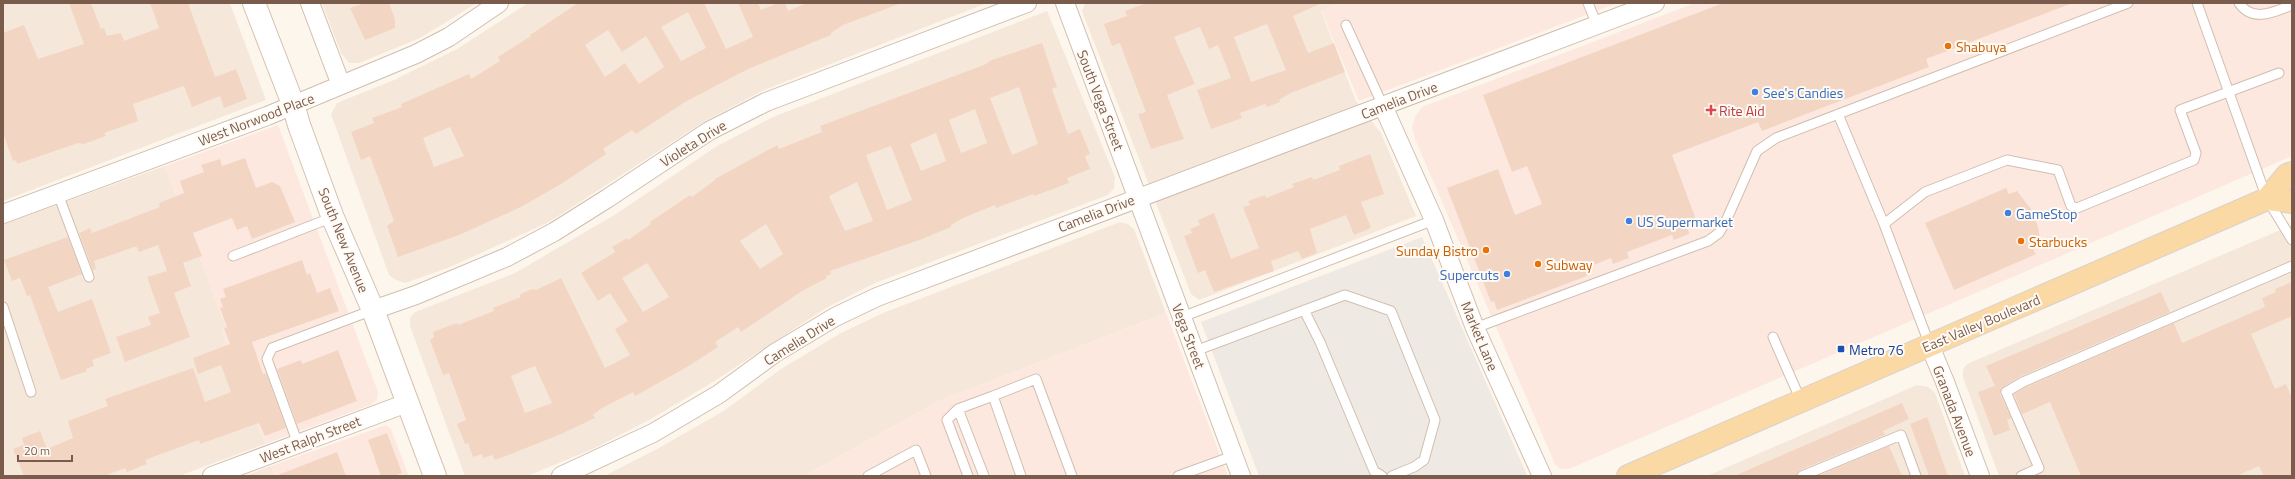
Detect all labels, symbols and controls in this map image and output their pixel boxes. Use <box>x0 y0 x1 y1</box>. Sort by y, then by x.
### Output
place label: Shabuya <box>1956 36 2007 57</box>
marker: Shabuya <box>1943 41 1953 51</box>
street label: South Vega Street <box>1072 47 1130 153</box>
street label: Camelia Drive <box>1358 76 1440 124</box>
place label: See's Candies <box>1763 82 1843 103</box>
street label: West Norwood Place <box>195 87 317 151</box>
marker: See's Candies <box>1750 87 1760 97</box>
place label: Rite Aid <box>1719 100 1765 121</box>
marker: Rite Aid <box>1706 105 1716 115</box>
street label: Violeta Drive <box>656 114 730 172</box>
street label: South New Avenue <box>313 184 375 296</box>
street label: Camelia Drive <box>1055 189 1137 237</box>
place label: GameStop <box>2016 203 2078 224</box>
marker: GameStop <box>2003 208 2013 218</box>
place label: US Supermarket <box>1637 211 1733 232</box>
marker: US Supermarket <box>1624 216 1634 226</box>
place label: Starbucks <box>2029 231 2087 252</box>
marker: Starbucks <box>2016 236 2026 246</box>
place label: Sunday Bistro <box>1396 240 1478 261</box>
marker: Sunday Bistro <box>1481 245 1491 255</box>
place label: Subway <box>1546 254 1593 275</box>
marker: Subway <box>1533 259 1543 269</box>
place label: Supercuts <box>1440 264 1499 285</box>
marker: Supercuts <box>1502 269 1512 279</box>
street label: East Valley Boulevard <box>1919 289 2043 357</box>
street label: Market Lane <box>1456 298 1504 374</box>
street label: Vega Street <box>1167 300 1211 372</box>
street label: Camelia Drive <box>759 310 839 370</box>
place label: Metro 76 <box>1849 339 1904 360</box>
marker: Metro 76 <box>1836 344 1846 354</box>
street label: Granada Avenue <box>1928 362 1982 460</box>
street label: West Ralph Street <box>256 410 364 468</box>
scale bar <box>18 437 72 463</box>
text: 20 m <box>24 441 50 460</box>

